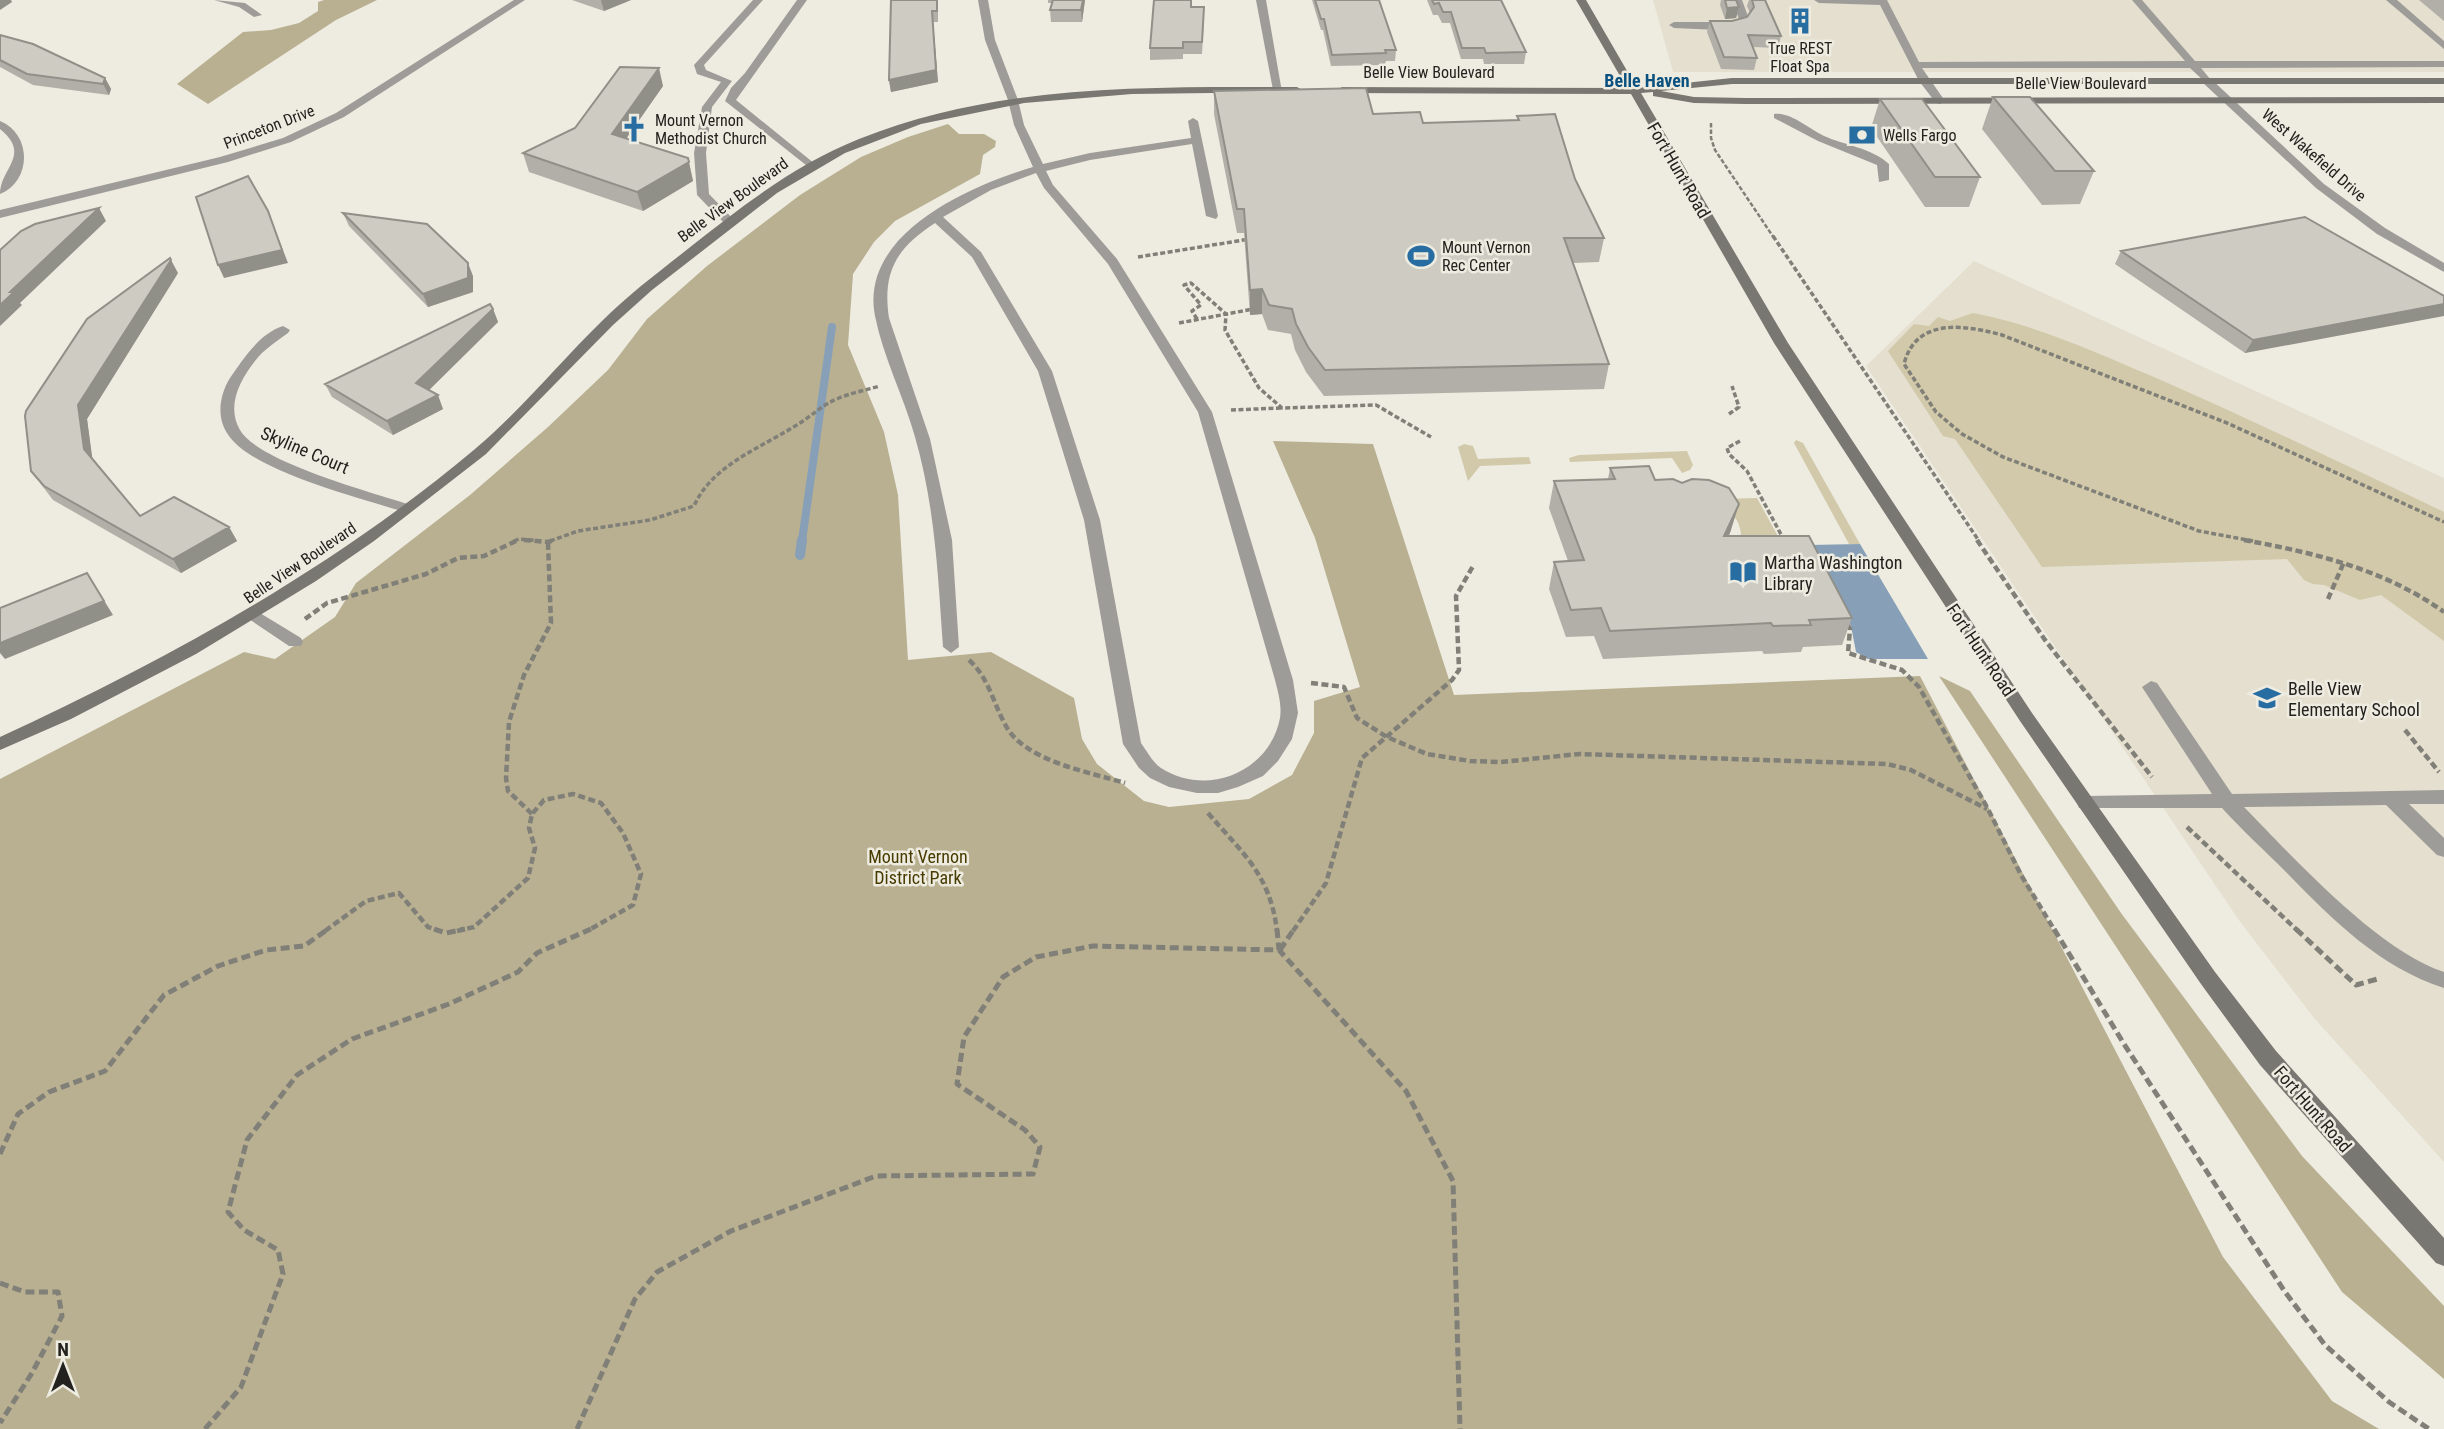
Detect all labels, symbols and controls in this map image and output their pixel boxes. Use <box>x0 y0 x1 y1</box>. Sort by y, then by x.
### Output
building icon: True REST Float Spa <box>1785 6 1815 36</box>
place label: True REST Float Spa <box>1768 39 1832 76</box>
street label: Belle View Boulevard <box>1363 63 1495 82</box>
district label: Belle Haven <box>1604 70 1690 91</box>
street label: Belle View Boulevard <box>2015 74 2147 93</box>
street label: Princeton Drive <box>221 101 317 153</box>
street label: West Wakefield Drive <box>2258 105 2370 205</box>
place label: Mount Vernon Methodist Church <box>655 111 767 148</box>
church icon: Mount Vernon Methodist Church <box>619 114 649 144</box>
street label: Fort Hunt Road <box>1643 118 1715 222</box>
bank icon: Wells Fargo <box>1847 120 1877 150</box>
place label: Wells Fargo <box>1883 126 1957 145</box>
street label: Belle View Boulevard <box>674 154 792 246</box>
place label: Mount Vernon Rec Center <box>1442 238 1531 275</box>
sports icon: Mount Vernon Rec Center <box>1406 241 1436 271</box>
street label: Skyline Court <box>258 422 352 478</box>
street label: Belle View Boulevard <box>240 518 360 608</box>
place label: Martha Washington Library <box>1764 552 1903 594</box>
library icon: Martha Washington Library <box>1728 557 1758 587</box>
street label: Fort Hunt Road <box>1942 600 2020 700</box>
place label: Belle View Elementary School <box>2288 678 2420 720</box>
school or university icon: Belle View Elementary School <box>2252 683 2282 713</box>
park label: Mount Vernon District Park <box>868 846 968 888</box>
street label: Fort Hunt Road <box>2270 1062 2356 1156</box>
north arrow <box>28 1331 98 1401</box>
text: N <box>57 1338 69 1361</box>

